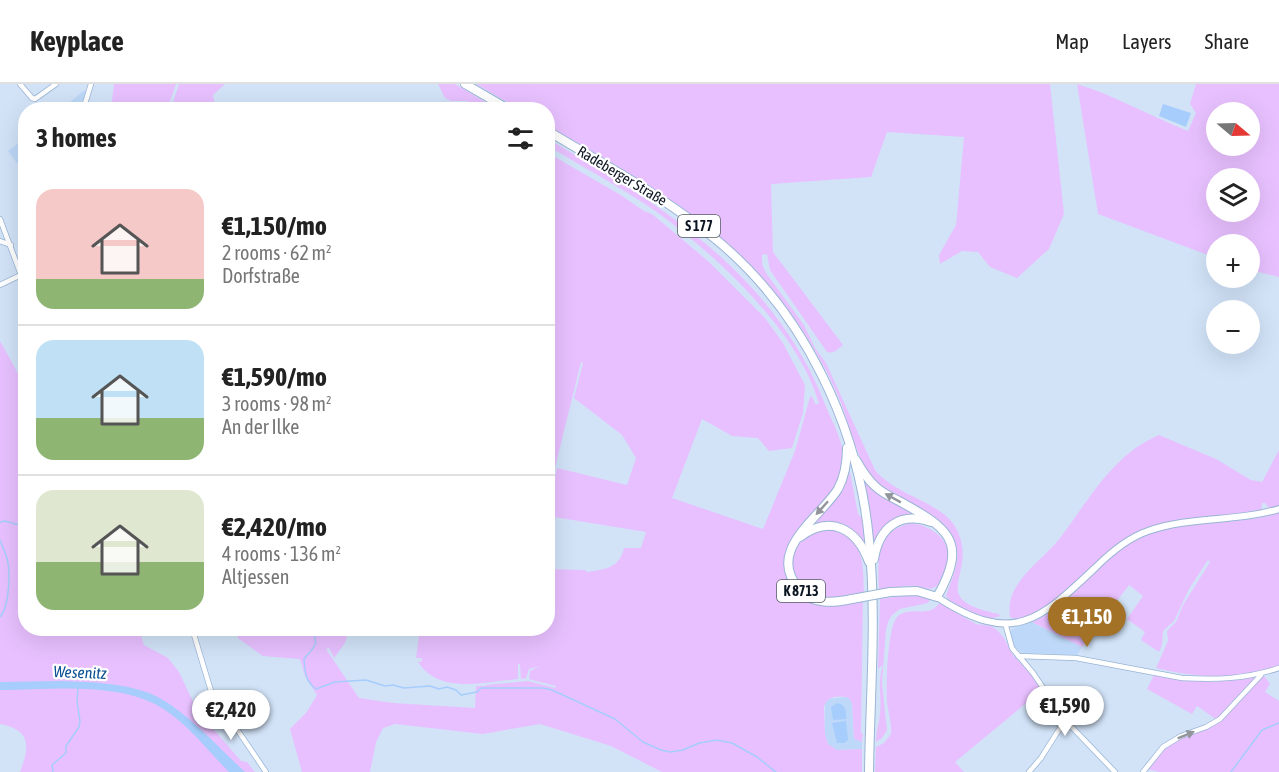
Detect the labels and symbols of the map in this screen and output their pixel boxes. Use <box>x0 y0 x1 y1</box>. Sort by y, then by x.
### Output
north arrow <box>1206 102 1260 156</box>
street label: Radeberger Straße <box>574 142 670 209</box>
road number: S 177 <box>678 215 720 237</box>
one-way arrow <box>885 492 901 503</box>
one-way arrow <box>816 500 829 515</box>
road number: K 8713 <box>777 580 825 602</box>
pin: €1,150 <box>1038 597 1136 648</box>
water label: Wesenitz <box>53 662 107 682</box>
pin: €1,590 <box>1016 686 1114 737</box>
pin: €2,420 <box>182 690 280 741</box>
one-way arrow <box>1177 730 1195 739</box>

